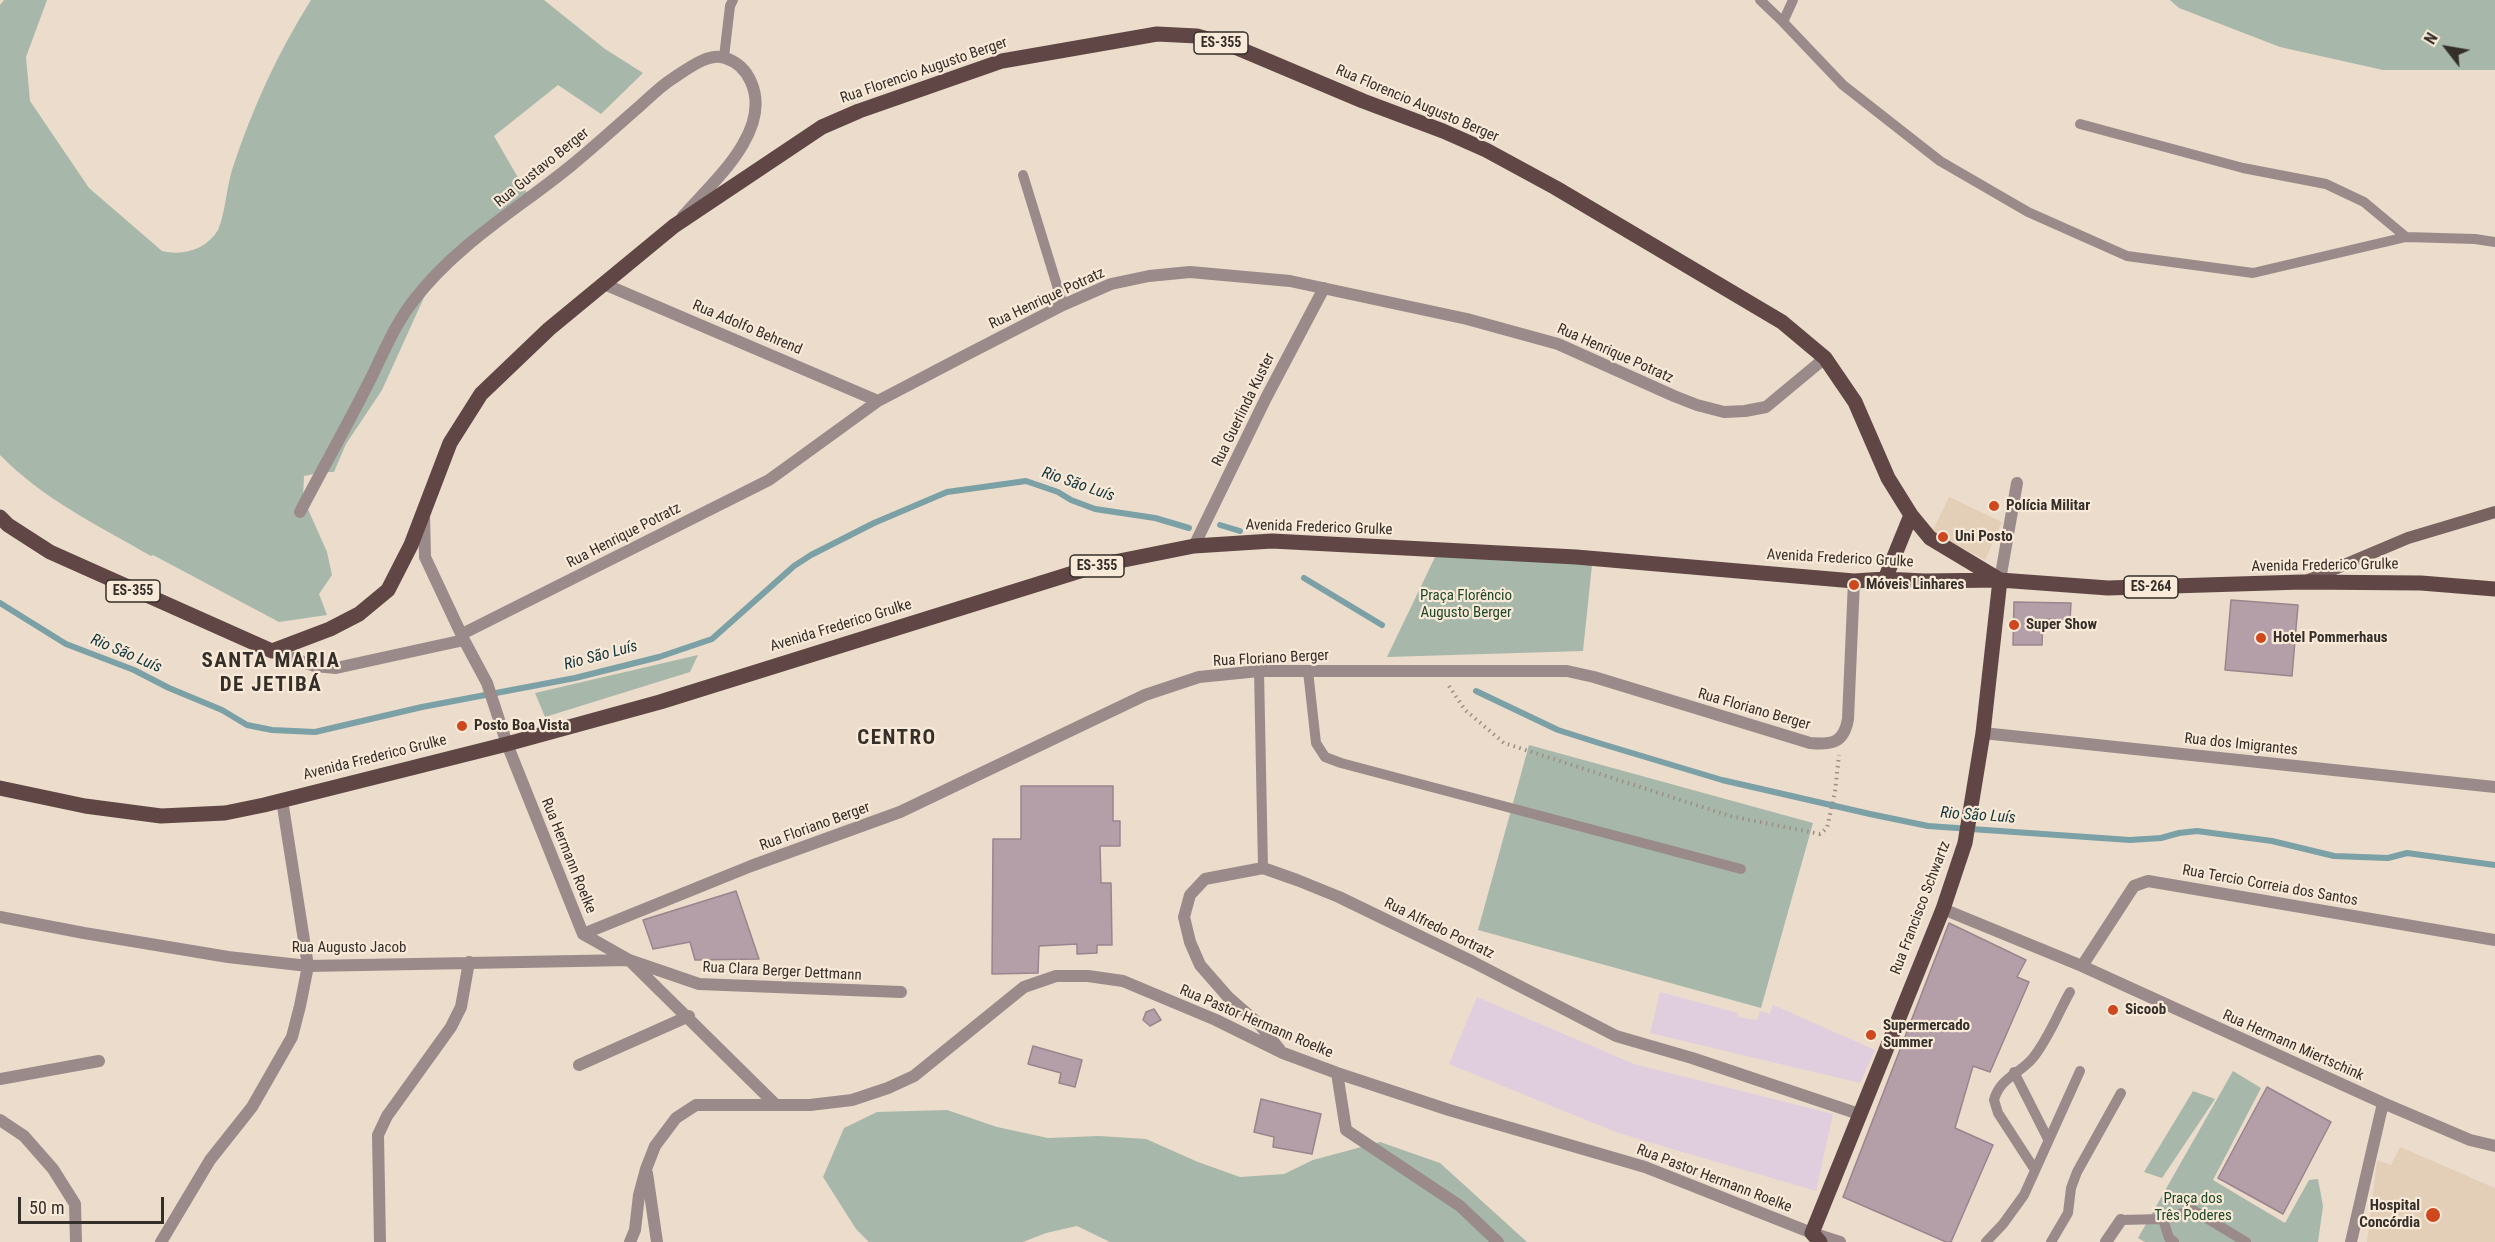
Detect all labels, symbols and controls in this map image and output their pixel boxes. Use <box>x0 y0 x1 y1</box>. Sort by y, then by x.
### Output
north arrow <box>2417 18 2477 78</box>
text: N <box>2420 29 2442 48</box>
road number: ES-355 <box>1194 32 1248 54</box>
street label: Rua Florencio Augusto Berger <box>838 34 1010 108</box>
street label: Rua Florencio Augusto Berger <box>1333 61 1501 147</box>
street label: Rua Gustavo Berger <box>491 124 593 212</box>
street label: Rua Henrique Potratz <box>986 264 1108 334</box>
street label: Rua Adolfo Behrend <box>690 297 804 359</box>
street label: Rua Henrique Potratz <box>1554 320 1676 388</box>
street label: Rua Guerlinda Kuster <box>1209 350 1279 470</box>
water label: Rio São Luís <box>1039 464 1117 506</box>
place label: Polícia Militar <box>2006 497 2090 515</box>
marker: Polícia Militar <box>1987 499 2001 513</box>
street label: Rua Henrique Potratz <box>564 500 684 572</box>
street label: Avenida Frederico Grulke <box>1245 516 1393 540</box>
place label: Uni Posto <box>1955 528 2013 546</box>
marker: Uni Posto <box>1936 530 1950 544</box>
street label: Avenida Frederico Grulke <box>1766 546 1914 572</box>
road number: ES-355 <box>1070 555 1124 577</box>
street label: Avenida Frederico Grulke <box>2251 556 2399 576</box>
place label: Móveis Linhares <box>1866 576 1964 594</box>
road number: ES-264 <box>2124 576 2178 598</box>
marker: Móveis Linhares <box>1847 578 1861 592</box>
road number: ES-355 <box>106 580 160 602</box>
park label: Praça Florêncio Augusto Berger <box>1420 587 1512 622</box>
street label: Avenida Frederico Grulke <box>768 596 914 656</box>
place label: Super Show <box>2026 616 2097 634</box>
marker: Super Show <box>2007 618 2021 632</box>
place label: Hotel Pommerhaus <box>2273 629 2388 647</box>
water label: Rio São Luís <box>88 630 164 678</box>
marker: Hotel Pommerhaus <box>2254 631 2268 645</box>
water label: Rio São Luís <box>562 637 640 675</box>
street label: Rua Floriano Berger <box>1213 647 1329 671</box>
district label: SANTA MARIA DE JETIBÁ <box>201 649 341 699</box>
street label: Rua Floriano Berger <box>1696 685 1812 735</box>
place label: Posto Boa Vista <box>474 717 569 735</box>
marker: Posto Boa Vista <box>455 719 469 733</box>
district label: CENTRO <box>857 726 937 752</box>
street label: Rua dos Imigrantes <box>2183 730 2299 760</box>
street label: Avenida Frederico Grulke <box>301 731 449 785</box>
street label: Rua Hermann Roelke <box>537 796 599 916</box>
street label: Rua Floriano Berger <box>757 799 873 855</box>
water label: Rio São Luís <box>1940 804 2016 828</box>
street label: Rua Francisco Schwartz <box>1887 839 1955 977</box>
street label: Rua Tercio Correia dos Santos <box>2181 862 2359 910</box>
street label: Rua Alfredo Portratz <box>1381 895 1497 963</box>
street label: Rua Augusto Jacob <box>292 939 406 957</box>
street label: Rua Clara Berger Dettmann <box>702 959 862 985</box>
street label: Rua Pastor Hermann Roelke <box>1177 982 1335 1062</box>
place label: Sicoob <box>2125 1001 2166 1019</box>
marker: Sicoob <box>2106 1003 2120 1017</box>
street label: Rua Hermann Miertschink <box>2220 1007 2366 1085</box>
place label: Supermercado Summer <box>1883 1017 1970 1052</box>
marker: Supermercado Summer <box>1864 1028 1878 1042</box>
street label: Rua Pastor Hermann Roelke <box>1634 1141 1794 1217</box>
scale bar <box>21 1185 166 1223</box>
park label: Praça dos Três Poderes <box>2154 1190 2232 1225</box>
text: 50 m <box>29 1197 64 1218</box>
place label: Hospital Concórdia <box>2359 1197 2420 1232</box>
marker: Hospital Concórdia <box>2424 1206 2442 1224</box>

